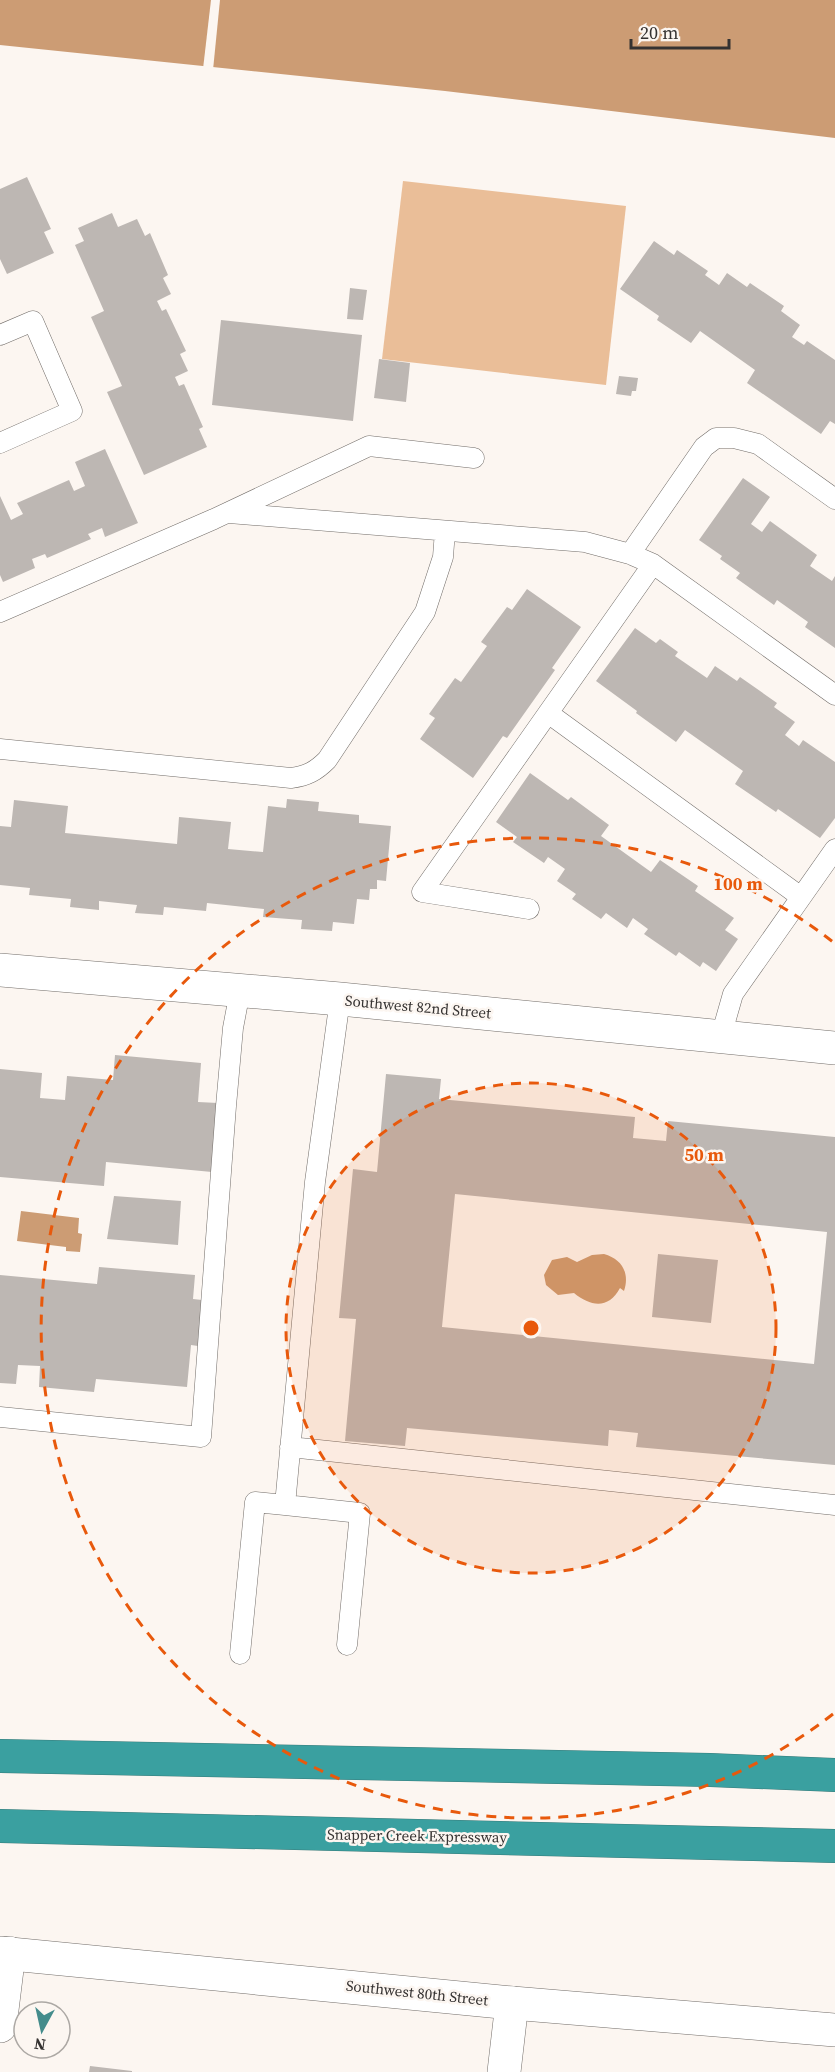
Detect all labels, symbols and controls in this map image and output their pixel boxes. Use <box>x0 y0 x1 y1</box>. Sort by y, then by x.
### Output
scale bar <box>631 12 728 50</box>
text: 20 m <box>640 20 678 45</box>
text: 100 m <box>713 871 763 896</box>
street label: Southwest 82nd Street <box>344 990 492 1023</box>
text: 50 m <box>684 1142 724 1167</box>
centre of rings <box>521 1318 541 1338</box>
street label: Snapper Creek Expressway <box>327 1823 508 1848</box>
street label: Southwest 80th Street <box>345 1975 489 2010</box>
north arrow <box>12 2000 72 2060</box>
text: N <box>32 2033 47 2057</box>

